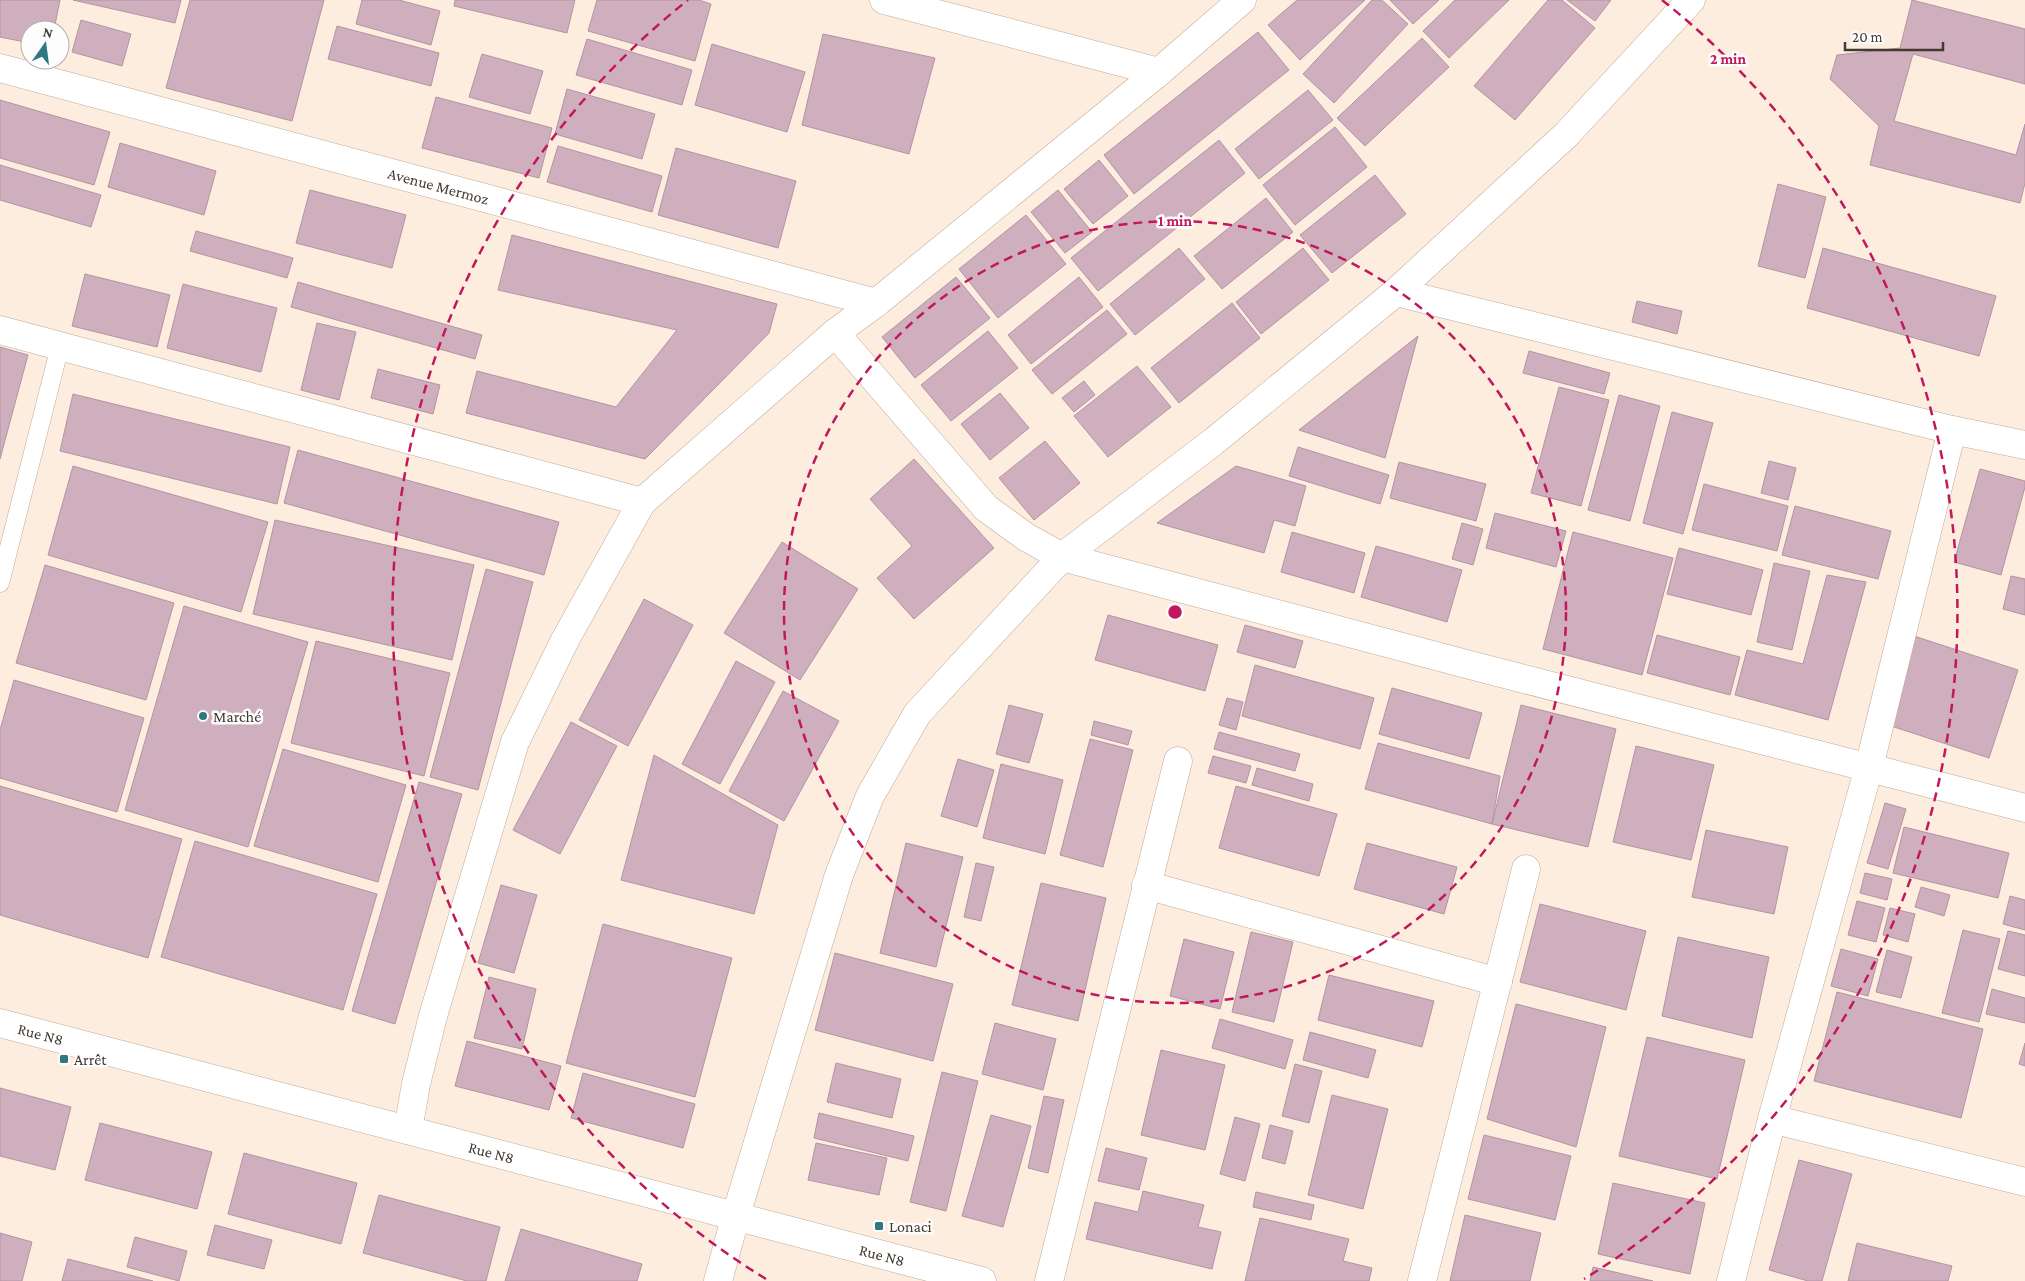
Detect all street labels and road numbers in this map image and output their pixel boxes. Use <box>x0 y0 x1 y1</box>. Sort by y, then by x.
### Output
street label: Avenue Mermoz <box>386 164 491 208</box>
street label: Rue N8 <box>16 1020 65 1048</box>
street label: Rue N8 <box>467 1138 516 1167</box>
street label: Rue N8 <box>857 1241 907 1269</box>

